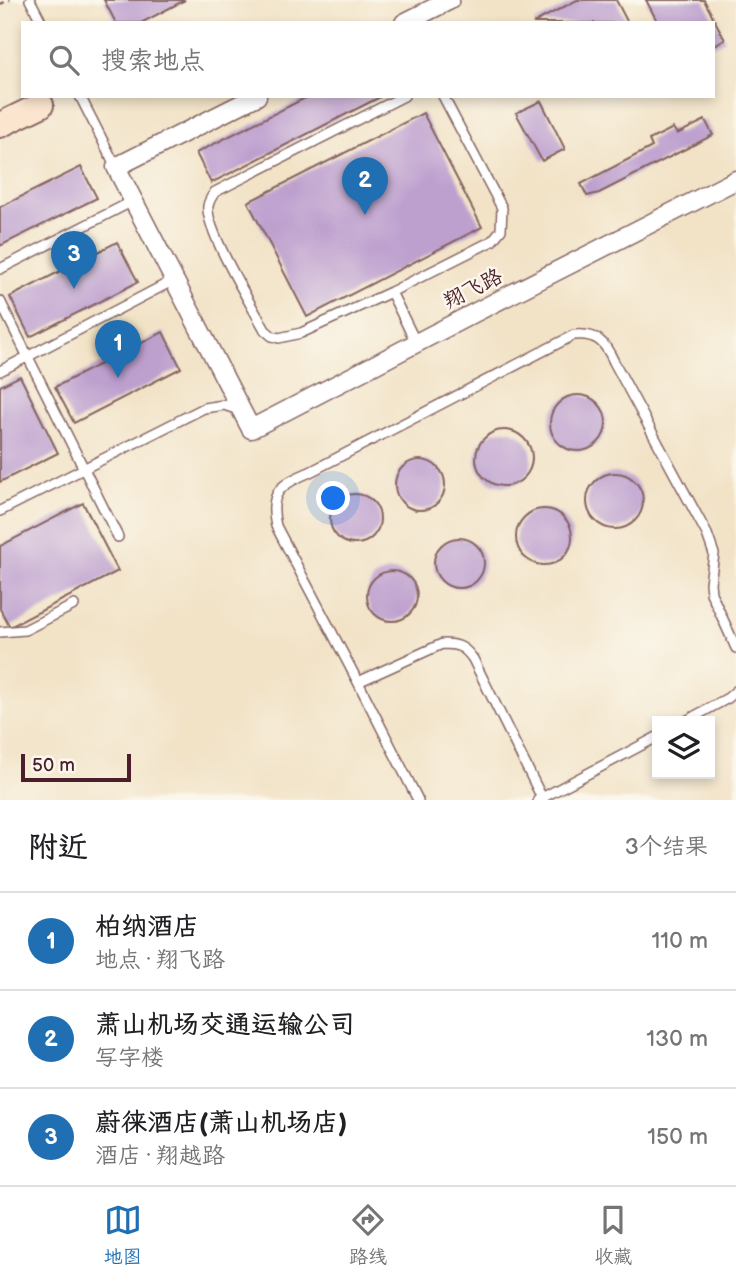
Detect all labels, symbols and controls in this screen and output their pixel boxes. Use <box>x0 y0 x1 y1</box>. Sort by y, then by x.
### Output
search box <box>21 21 715 98</box>
icon: search <box>45 41 83 79</box>
text: 搜索地点 <box>101 46 205 77</box>
pin: 2 <box>342 157 388 215</box>
pin: 3 <box>51 231 97 289</box>
street label: 翔飞路 <box>439 264 507 314</box>
pin: 1 <box>95 320 141 378</box>
your location <box>316 481 350 515</box>
map controls <box>652 716 715 779</box>
button: layers <box>652 716 715 779</box>
scale bar <box>21 751 131 783</box>
text: 50 m <box>32 754 75 777</box>
text: 附近 <box>28 830 88 866</box>
text: 3个结果 <box>625 833 708 861</box>
text: 柏纳酒店 <box>95 912 199 943</box>
text: 1 <box>46 927 56 955</box>
text: 110 m <box>651 927 708 955</box>
text: 地点 · 翔飞路 <box>95 946 225 974</box>
text: 萧山机场交通运输公司 <box>95 1010 355 1041</box>
text: 2 <box>44 1025 58 1053</box>
text: 130 m <box>646 1025 708 1053</box>
text: 写字楼 <box>95 1044 164 1072</box>
text: 蔚徕酒店(萧山机场店) <box>95 1108 347 1139</box>
text: 3 <box>44 1123 58 1151</box>
text: 150 m <box>647 1123 708 1151</box>
text: 酒店 · 翔越路 <box>95 1142 225 1170</box>
tab: 地图 <box>104 1201 142 1269</box>
tab: 路线 <box>349 1201 387 1269</box>
tab: 收藏 <box>594 1201 632 1269</box>

